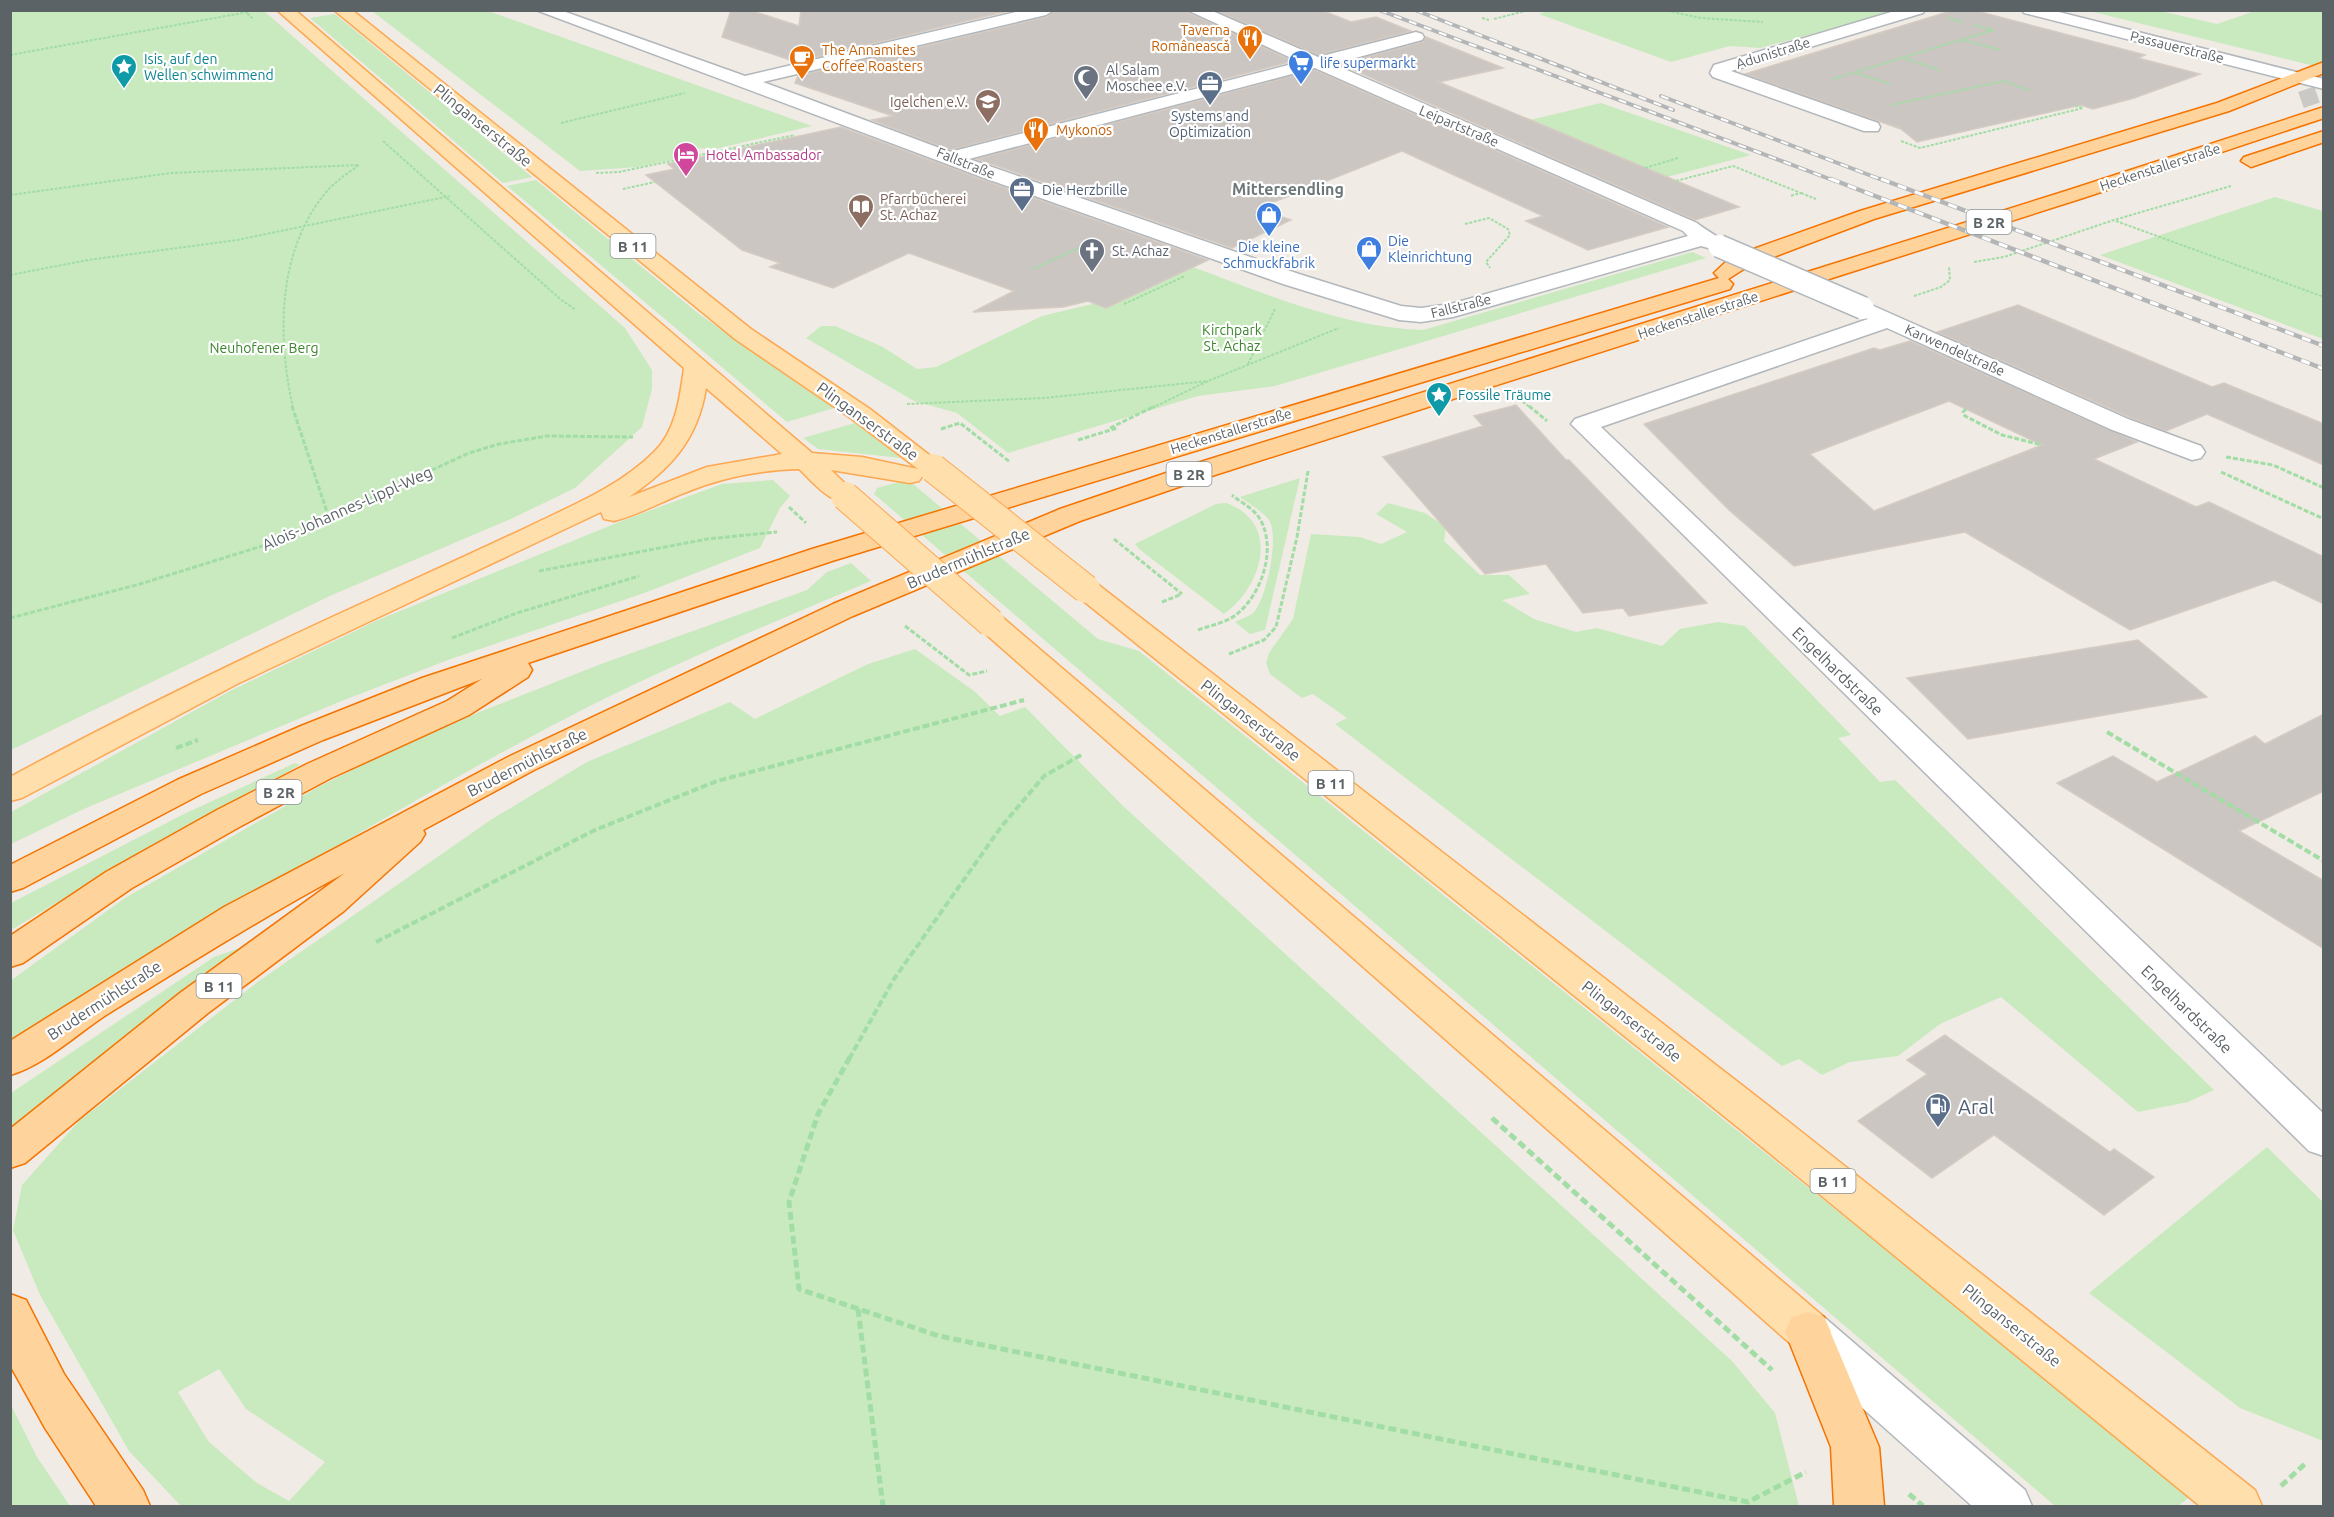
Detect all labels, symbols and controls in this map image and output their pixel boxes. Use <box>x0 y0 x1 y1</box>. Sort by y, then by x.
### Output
place label: Taverna Româneascǎ <box>1151 22 1230 54</box>
restaurant icon: Taverna Româneascǎ <box>1235 23 1265 61</box>
street label: Passauerstraße <box>2128 28 2226 66</box>
street label: Adunistraße <box>1734 34 1812 72</box>
place label: The Annamites Coffee Roasters <box>822 42 923 74</box>
cafe icon: The Annamites Coffee Roasters <box>787 43 817 81</box>
supermarket icon: life supermarkt <box>1286 48 1316 86</box>
place label: Isis, auf den Wellen schwimmend <box>144 51 274 83</box>
place icon: Isis, auf den Wellen schwimmend <box>109 52 139 90</box>
place label: life supermarkt <box>1320 55 1416 71</box>
place label: Al Salam Moschee e.V. <box>1106 62 1187 94</box>
mosque icon: Al Salam Moschee e.V. <box>1071 63 1101 101</box>
office icon: Systems and Optimization <box>1195 69 1225 107</box>
street label: Plinganserstraße <box>430 80 536 170</box>
school or university icon: Igelchen e.V. <box>973 87 1003 125</box>
place label: Igelchen e.V. <box>890 94 968 110</box>
street label: Leipartstraße <box>1417 102 1501 150</box>
place label: Systems and Optimization <box>1169 108 1251 140</box>
restaurant icon: Mykonos <box>1021 115 1051 153</box>
place label: Mykonos <box>1056 122 1112 138</box>
hotel icon: Hotel Ambassador <box>671 140 701 178</box>
street label: Heckenstallerstraße <box>2098 140 2222 194</box>
street label: Fallstraße <box>934 144 998 182</box>
place label: Hotel Ambassador <box>706 147 822 163</box>
office icon: Die Herzbrille <box>1007 175 1037 213</box>
district label: Mittersendling <box>1232 180 1344 198</box>
place label: Die Herzbrille <box>1042 182 1127 198</box>
place label: Pfarrbücherei St. Achaz <box>880 191 966 223</box>
library icon: Pfarrbücherei St. Achaz <box>846 192 876 230</box>
shop icon: Die kleine Schmuckfabrik <box>1254 200 1284 238</box>
road number: B 2R <box>1966 210 2012 234</box>
place label: Die Kleinrichtung <box>1388 233 1472 265</box>
road number: B 11 <box>610 234 656 258</box>
shop icon: Die Kleinrichtung <box>1354 234 1384 272</box>
church icon: St. Achaz <box>1077 236 1107 274</box>
place label: Die kleine Schmuckfabrik <box>1223 239 1315 271</box>
place label: St. Achaz <box>1112 243 1169 259</box>
street label: Heckenstallerstraße <box>1636 288 1760 342</box>
street label: Fallstraße <box>1429 291 1493 321</box>
street label: Karwendelstraße <box>1903 321 2007 379</box>
park label: Kirchpark St. Achaz <box>1202 322 1262 354</box>
park label: Neuhofener Berg <box>209 340 319 356</box>
street label: Plinganserstraße <box>814 378 922 464</box>
place icon: Fossile Träume <box>1424 380 1454 418</box>
place label: Fossile Träume <box>1458 387 1551 403</box>
street label: Heckenstallerstraße <box>1168 405 1294 457</box>
street label: Alois-Johannes-Lippl-Weg <box>259 462 435 554</box>
road number: B 2R <box>1166 462 1212 486</box>
street label: Brudermühlstraße <box>904 524 1032 592</box>
street label: Engelhardstraße <box>1789 623 1887 719</box>
street label: Plinganserstraße <box>1198 676 1304 764</box>
street label: Brudermühlstraße <box>464 724 590 800</box>
road number: B 11 <box>1308 771 1354 795</box>
road number: B 2R <box>256 780 302 804</box>
street label: Brudermühlstraße <box>44 957 164 1043</box>
street label: Engelhardstraße <box>2138 961 2236 1057</box>
road number: B 11 <box>196 974 242 998</box>
street label: Plinganserstraße <box>1579 977 1685 1065</box>
fuel station icon: Aral <box>1923 1091 1953 1129</box>
place label: Aral <box>1958 1095 1994 1118</box>
road number: B 11 <box>1810 1169 1856 1193</box>
street label: Plinganserstraße <box>1959 1280 2065 1370</box>

